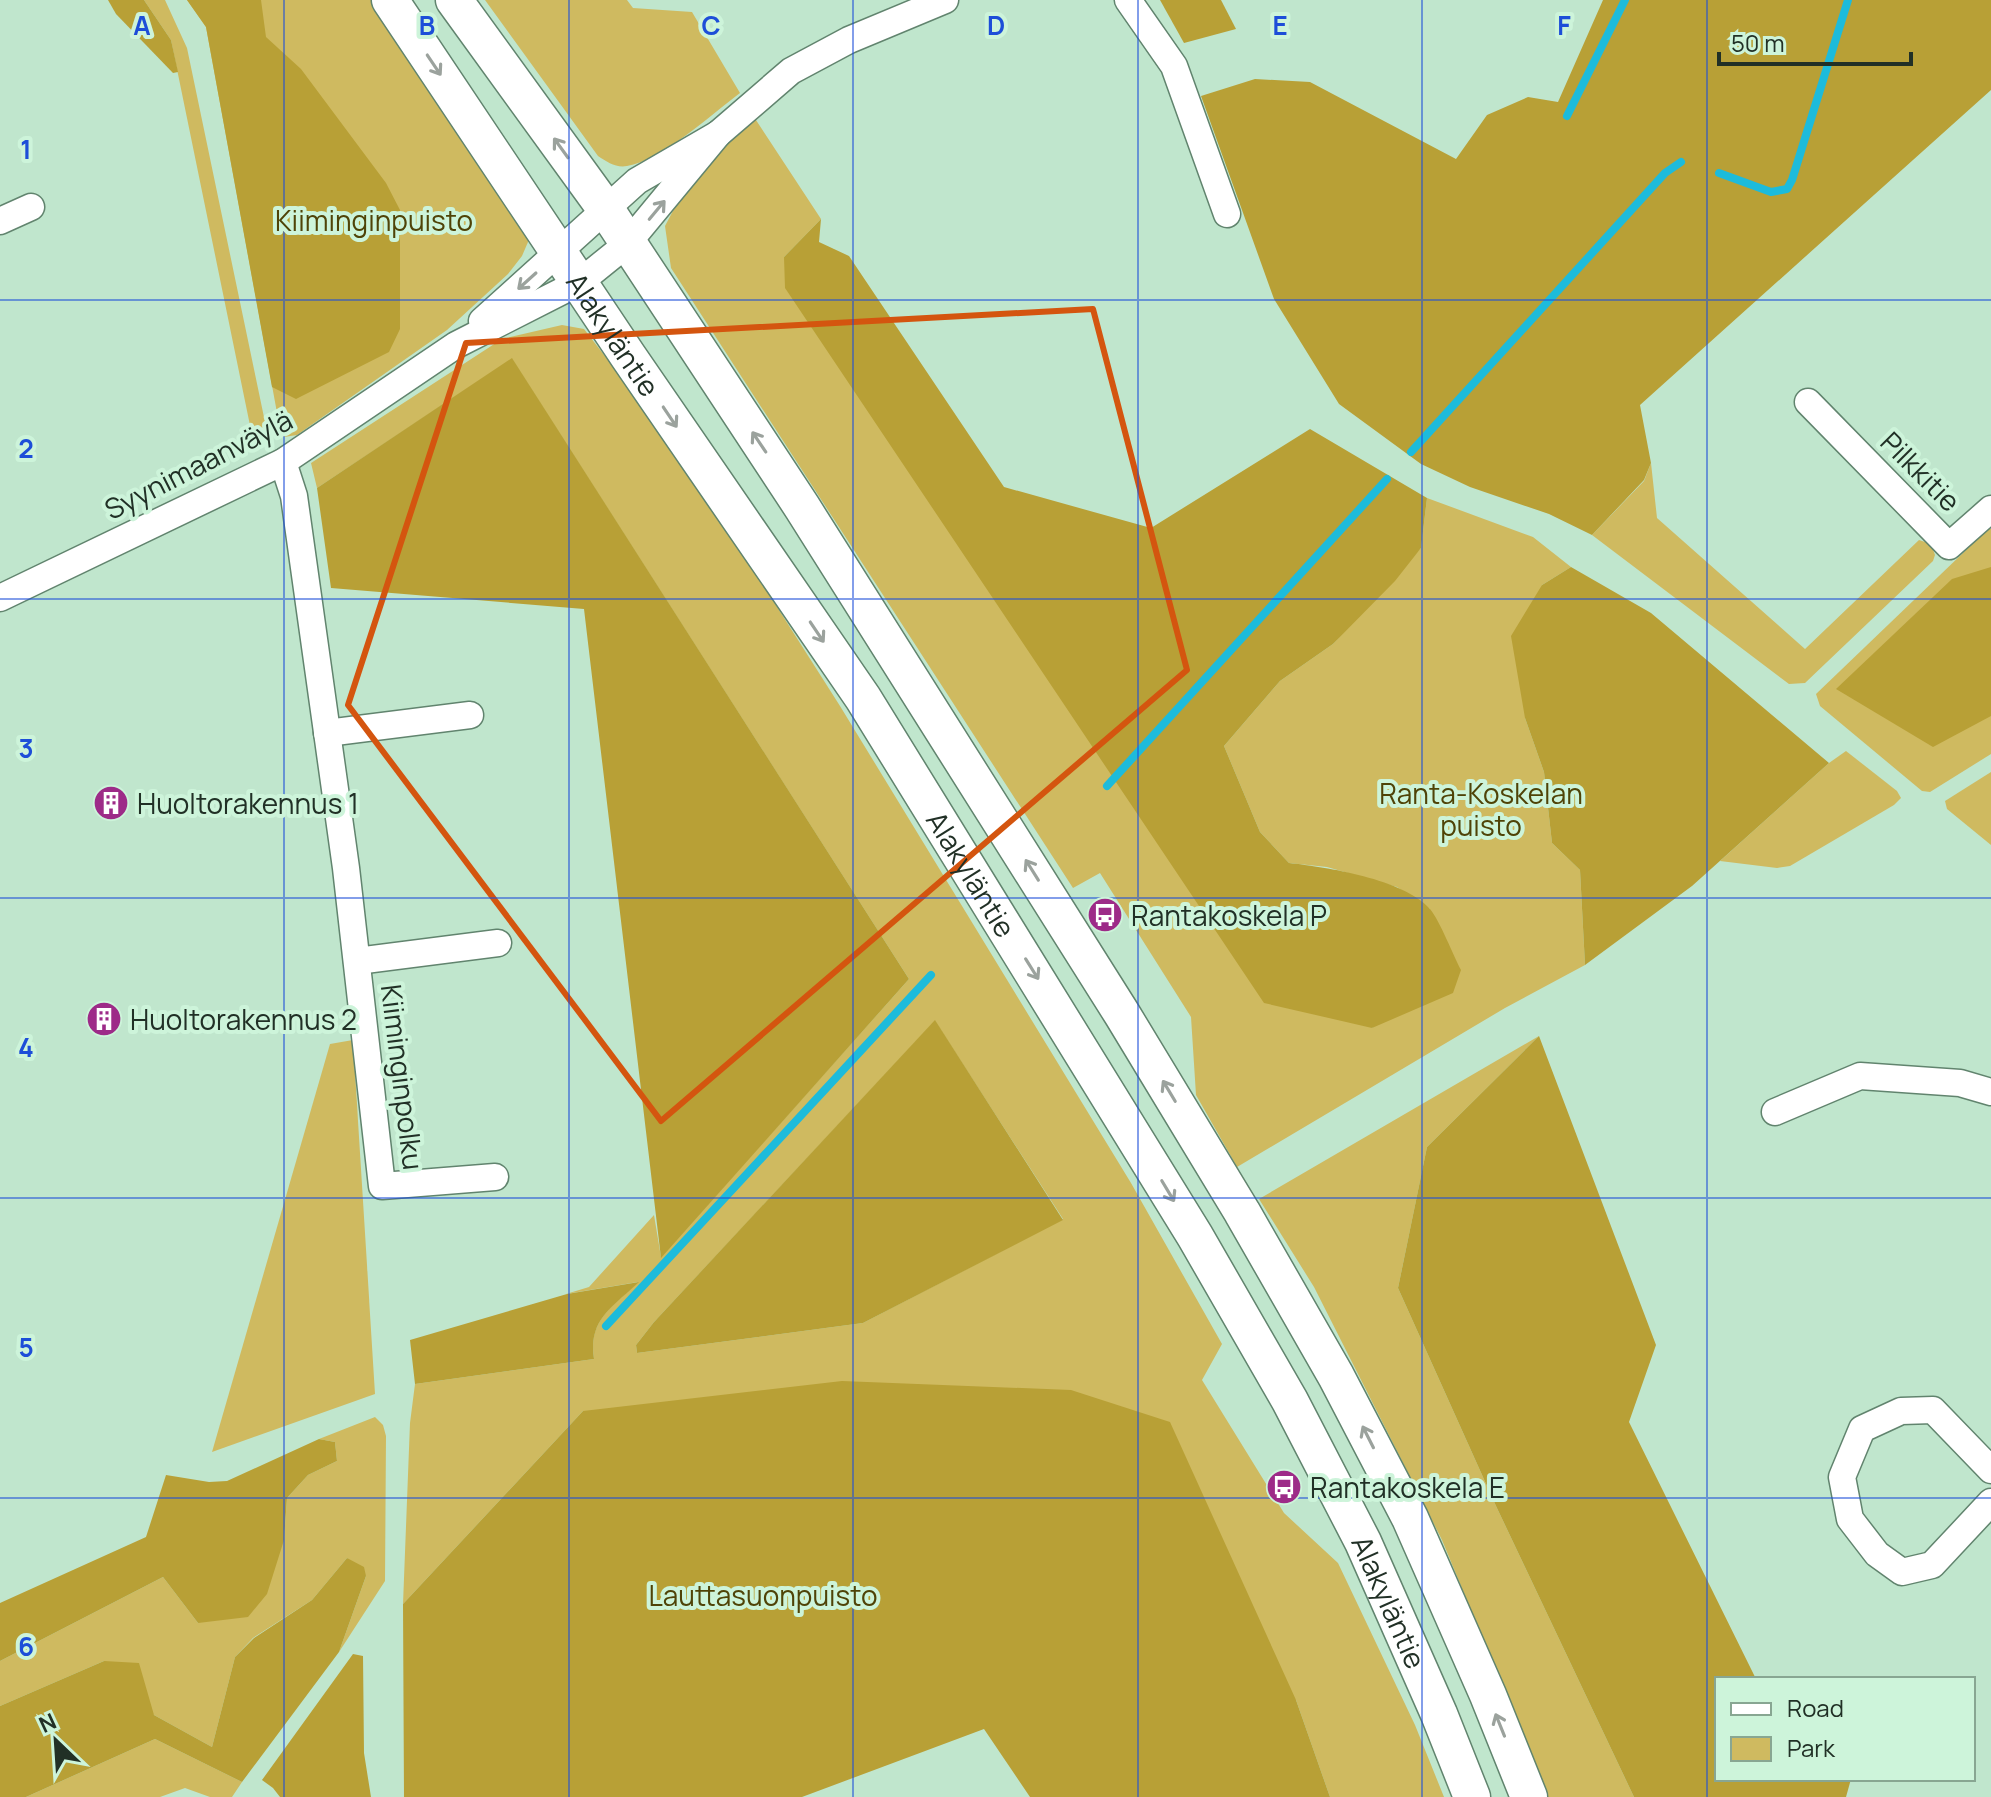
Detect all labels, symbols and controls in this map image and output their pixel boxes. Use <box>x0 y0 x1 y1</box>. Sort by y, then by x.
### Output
text: A <box>133 7 151 43</box>
text: B <box>419 7 435 43</box>
text: C <box>701 7 721 43</box>
text: D <box>987 7 1005 43</box>
text: E <box>1272 7 1288 43</box>
text: F <box>1557 7 1571 43</box>
scale bar <box>1719 16 1911 66</box>
text: 50 m <box>1731 26 1785 59</box>
one-way arrow <box>425 53 442 75</box>
text: 1 <box>20 131 32 167</box>
one-way arrow <box>553 138 570 159</box>
one-way arrow <box>648 200 666 220</box>
park label: Kiiminginpuisto <box>275 201 473 239</box>
street label: Alakyläntie <box>558 265 669 403</box>
one-way arrow <box>517 272 537 290</box>
street label: Syynimaanväylä <box>98 400 298 528</box>
one-way arrow <box>662 406 678 428</box>
street label: Pilkkitie <box>1873 423 1969 519</box>
text: 2 <box>18 430 34 466</box>
one-way arrow <box>751 431 767 453</box>
one-way arrow <box>809 620 825 642</box>
text: 3 <box>18 730 34 766</box>
park label: Ranta-Koskelan puisto <box>1379 774 1583 844</box>
building icon: Huoltorakennus 1 <box>92 784 130 822</box>
place label: Huoltorakennus 1 <box>137 784 359 822</box>
street label: Alakyläntie <box>918 804 1025 944</box>
one-way arrow <box>1024 859 1040 882</box>
bus stop icon: Rantakoskela P <box>1086 896 1124 934</box>
place label: Rantakoskela P <box>1131 896 1327 934</box>
one-way arrow <box>1024 957 1040 980</box>
street label: Kiiminginpolku <box>373 982 433 1172</box>
building icon: Huoltorakennus 2 <box>85 1000 123 1038</box>
place label: Huoltorakennus 2 <box>130 1000 357 1038</box>
text: 4 <box>18 1029 34 1065</box>
one-way arrow <box>1160 1080 1176 1103</box>
one-way arrow <box>1160 1179 1176 1202</box>
text: 5 <box>18 1329 34 1365</box>
one-way arrow <box>1360 1426 1376 1450</box>
bus stop icon: Rantakoskela E <box>1265 1468 1303 1506</box>
place label: Rantakoskela E <box>1310 1468 1505 1506</box>
street label: Alakyläntie <box>1343 1530 1435 1674</box>
park label: Lauttasuonpuisto <box>649 1576 877 1614</box>
text: 6 <box>18 1628 34 1664</box>
legend <box>1715 1677 1975 1781</box>
text: Road <box>1787 1691 1844 1724</box>
north arrow <box>16 1701 96 1781</box>
text: N <box>34 1706 61 1740</box>
one-way arrow <box>1492 1713 1506 1738</box>
text: Park <box>1787 1731 1836 1764</box>

